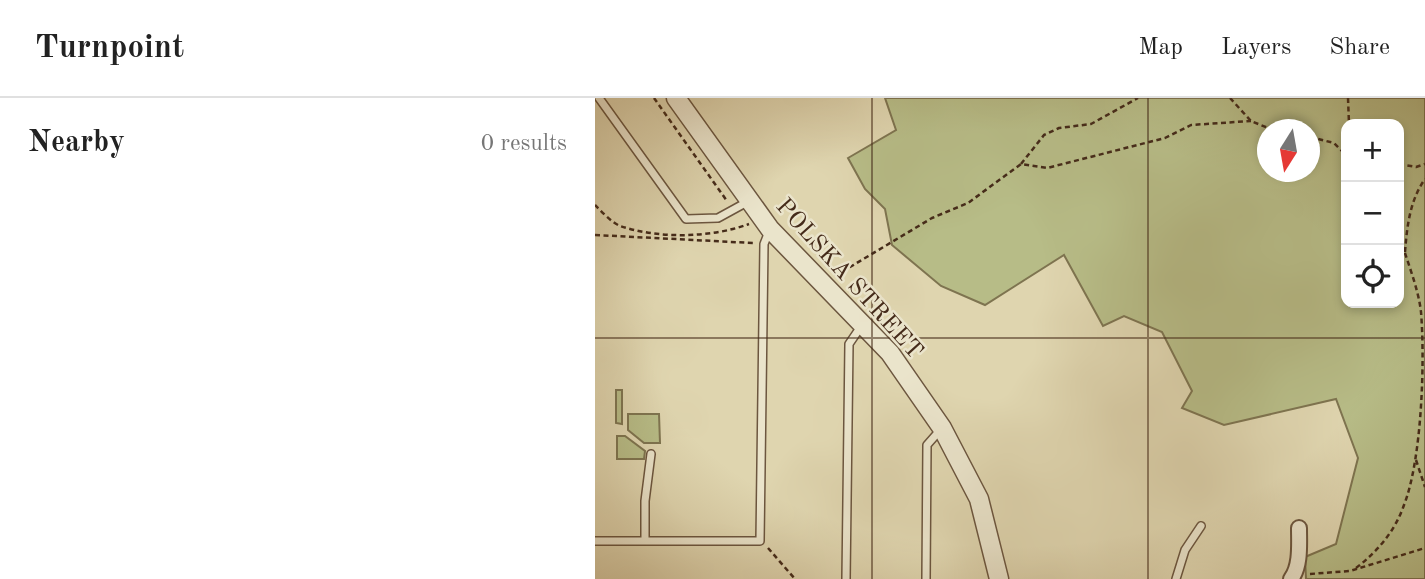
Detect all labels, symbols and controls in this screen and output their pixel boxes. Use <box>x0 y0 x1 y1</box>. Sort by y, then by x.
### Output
text: Turnpoint <box>35 32 184 65</box>
text: Map <box>1139 36 1183 60</box>
text: Layers <box>1221 36 1291 60</box>
text: Share <box>1329 36 1390 60</box>
north arrow <box>1257 119 1320 182</box>
map controls <box>1341 119 1404 308</box>
button: + <box>1341 119 1404 182</box>
text: Nearby <box>28 128 125 158</box>
text: 0 results <box>481 132 567 155</box>
button: − <box>1341 182 1404 245</box>
street label: POLSKA STREET <box>770 194 927 364</box>
button: locate <box>1341 245 1404 308</box>

